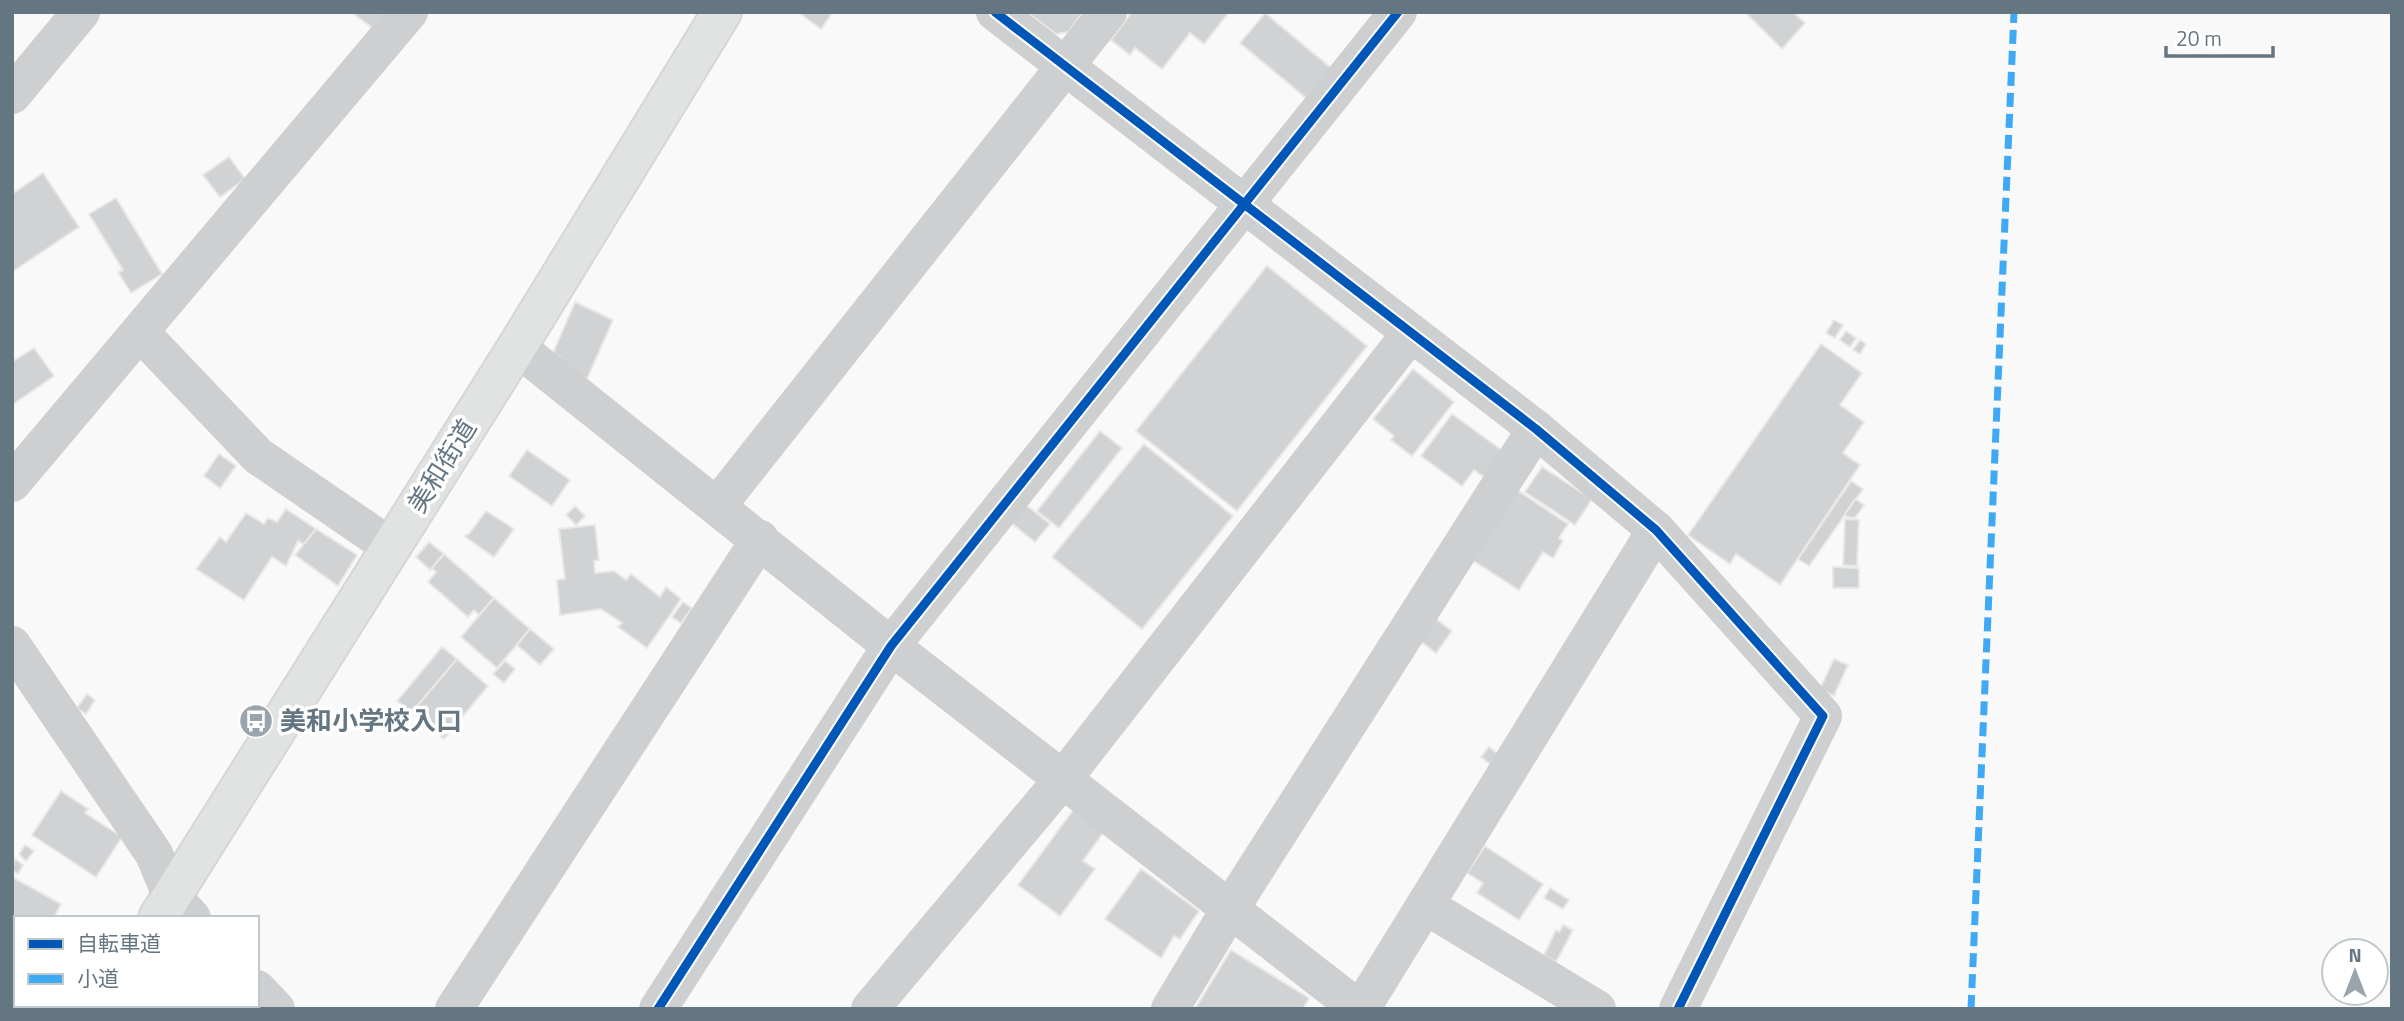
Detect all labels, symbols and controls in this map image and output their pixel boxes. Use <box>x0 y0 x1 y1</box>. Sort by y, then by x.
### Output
scale bar <box>2166 14 2273 58</box>
text: 20 m <box>2176 22 2222 54</box>
street label: 美和街道 <box>397 411 486 520</box>
place label: 美和小学校入口 <box>280 701 462 740</box>
bus stop icon: 美和小学校入口 <box>237 702 275 740</box>
legend <box>14 916 259 1007</box>
text: 自転車道 <box>77 927 161 959</box>
north arrow <box>2320 937 2390 1007</box>
text: N <box>2348 940 2362 969</box>
text: 小道 <box>77 962 119 994</box>

